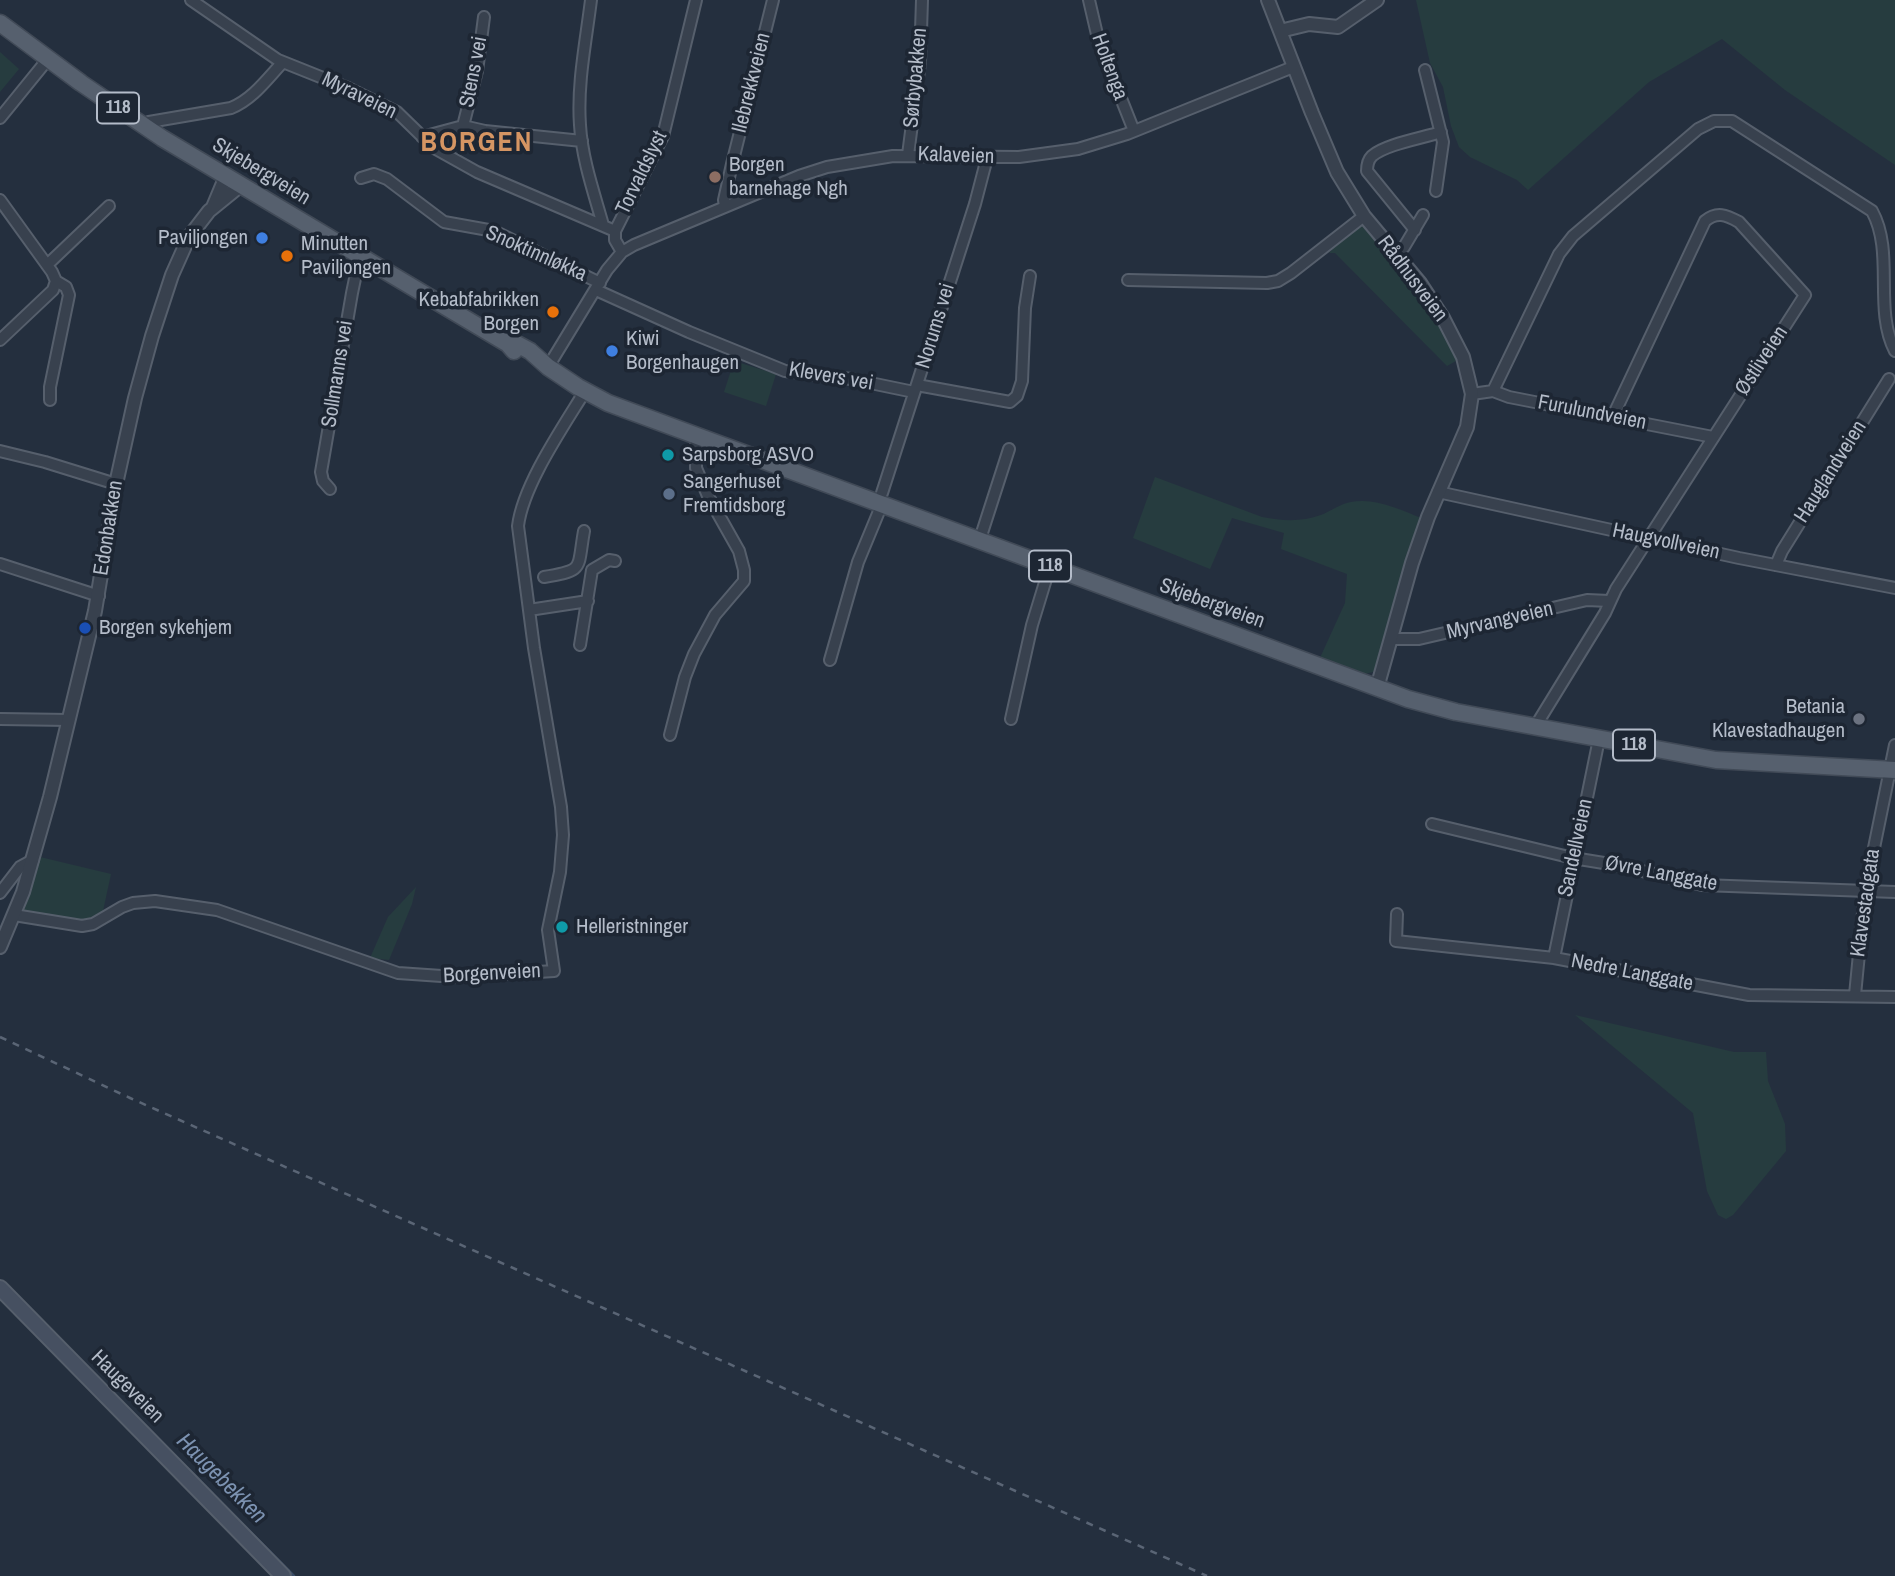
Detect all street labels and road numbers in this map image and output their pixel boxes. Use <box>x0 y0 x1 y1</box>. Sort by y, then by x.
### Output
street label: Sørbybakken <box>899 27 933 129</box>
street label: Ilebrekkveien <box>727 30 777 136</box>
street label: Holtenga <box>1085 30 1133 104</box>
street label: Stens vei <box>455 34 493 110</box>
street label: Myraveien <box>317 67 401 125</box>
road number: 118 <box>97 92 139 124</box>
street label: Torvaldslyst <box>611 127 673 219</box>
street label: Skjebergveien <box>207 133 315 211</box>
street label: Kalaveien <box>917 142 995 170</box>
street label: Snoktinnløkka <box>481 220 591 288</box>
street label: Rådhusveien <box>1371 231 1453 327</box>
street label: Norums vei <box>911 280 961 372</box>
street label: Sollmanns vei <box>317 319 359 429</box>
street label: Østliveien <box>1730 322 1794 400</box>
street label: Klevers vei <box>787 357 875 397</box>
street label: Furulundveien <box>1536 390 1648 436</box>
street label: Hauglandveien <box>1790 416 1872 528</box>
street label: Edonbakken <box>89 479 129 577</box>
street label: Haugvollveien <box>1610 518 1722 566</box>
road number: 118 <box>1029 551 1071 582</box>
street label: Skjebergveien <box>1156 573 1268 635</box>
street label: Myrvangveien <box>1444 597 1556 645</box>
road number: 118 <box>1613 730 1655 760</box>
street label: Sandellveien <box>1553 797 1599 899</box>
street label: Klavestadgata <box>1846 847 1886 959</box>
street label: Øvre Langgate <box>1603 851 1719 897</box>
street label: Nedre Langgate <box>1569 949 1695 997</box>
street label: Borgenveien <box>443 959 541 989</box>
street label: Haugeveien <box>85 1345 169 1429</box>

